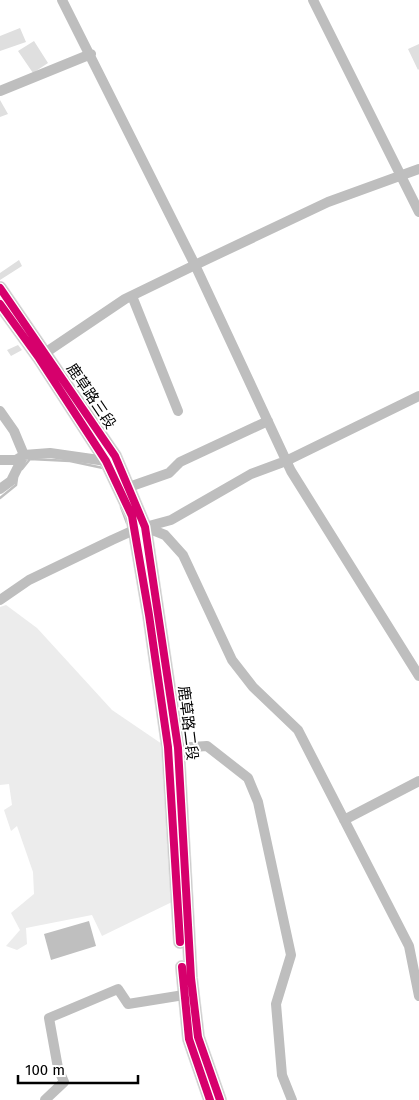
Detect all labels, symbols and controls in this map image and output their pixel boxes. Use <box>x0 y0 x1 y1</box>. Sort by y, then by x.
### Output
street label: 鹿草路三段 <box>63 360 119 432</box>
street label: 鹿草路二段 <box>174 685 202 761</box>
scale bar <box>18 1052 138 1084</box>
text: 100 m <box>25 1061 65 1079</box>

